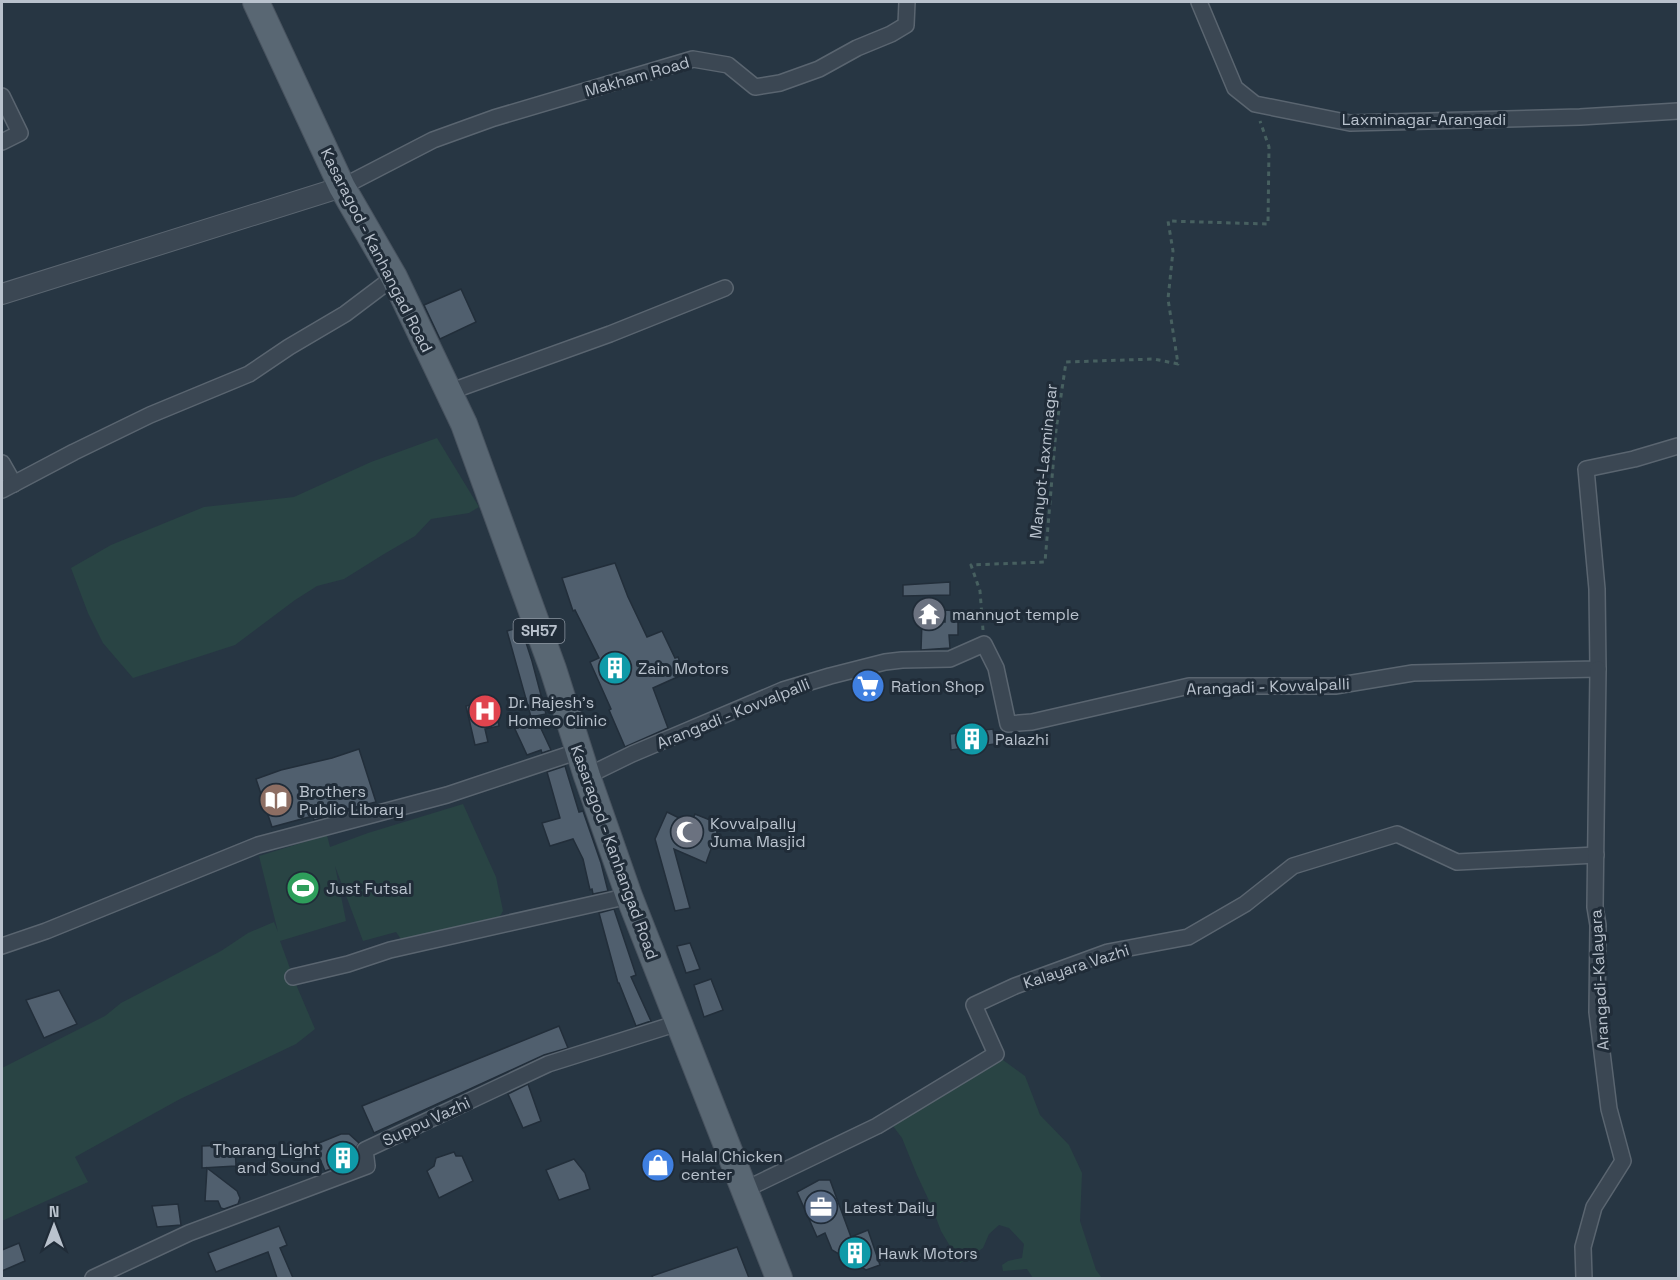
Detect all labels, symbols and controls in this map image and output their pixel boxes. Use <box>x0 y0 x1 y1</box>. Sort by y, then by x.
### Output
street label: Makham Road <box>582 52 692 101</box>
street label: Laxminagar-Arangadi <box>1342 109 1506 130</box>
street label: Kasaragod - Kanhangad Road <box>316 144 437 356</box>
street label: Manyot-Laxminagar <box>1025 382 1062 540</box>
temple icon: mannyot temple <box>911 596 947 632</box>
place label: mannyot temple <box>952 604 1079 625</box>
road number: SH57 <box>514 619 564 643</box>
building icon: Zain Motors <box>597 650 633 686</box>
place label: Zain Motors <box>638 658 729 679</box>
supermarket icon: Ration Shop <box>850 668 886 704</box>
street label: Arangadi - Kovvalpalli <box>654 673 813 754</box>
street label: Arangadi - Kovvalpalli <box>1186 673 1350 700</box>
place label: Ration Shop <box>891 676 985 697</box>
place label: Dr. Rajesh's Homeo Clinic <box>508 692 607 731</box>
hospital icon: Dr. Rajesh's Homeo Clinic <box>467 693 503 729</box>
building icon: Palazhi <box>954 721 990 757</box>
place label: Palazhi <box>995 729 1049 750</box>
street label: Kasaragod - Kanhangad Road <box>566 742 663 962</box>
place label: Brothers Public Library <box>299 781 404 820</box>
library icon: Brothers Public Library <box>258 782 294 818</box>
place label: Kovvalpally Juma Masjid <box>710 813 806 852</box>
mosque icon: Kovvalpally Juma Masjid <box>669 814 705 850</box>
sports icon: Just Futsal <box>285 870 321 906</box>
place label: Just Futsal <box>326 878 412 899</box>
street label: Arangadi-Kalayara <box>1585 909 1614 1051</box>
street label: Kalayara Vazhi <box>1020 939 1132 994</box>
street label: Suppu Vazhi <box>379 1092 473 1151</box>
place label: Tharang Light and Sound <box>213 1139 320 1178</box>
building icon: Tharang Light and Sound <box>325 1140 361 1176</box>
place label: Halal Chicken center <box>681 1146 783 1185</box>
shop icon: Halal Chicken center <box>640 1147 676 1183</box>
office icon: Latest Daily <box>803 1189 839 1225</box>
north arrow <box>24 1196 84 1256</box>
place label: Latest Daily <box>844 1197 935 1218</box>
text: N <box>49 1201 59 1222</box>
building icon: Hawk Motors <box>837 1235 873 1271</box>
place label: Hawk Motors <box>878 1243 978 1264</box>

